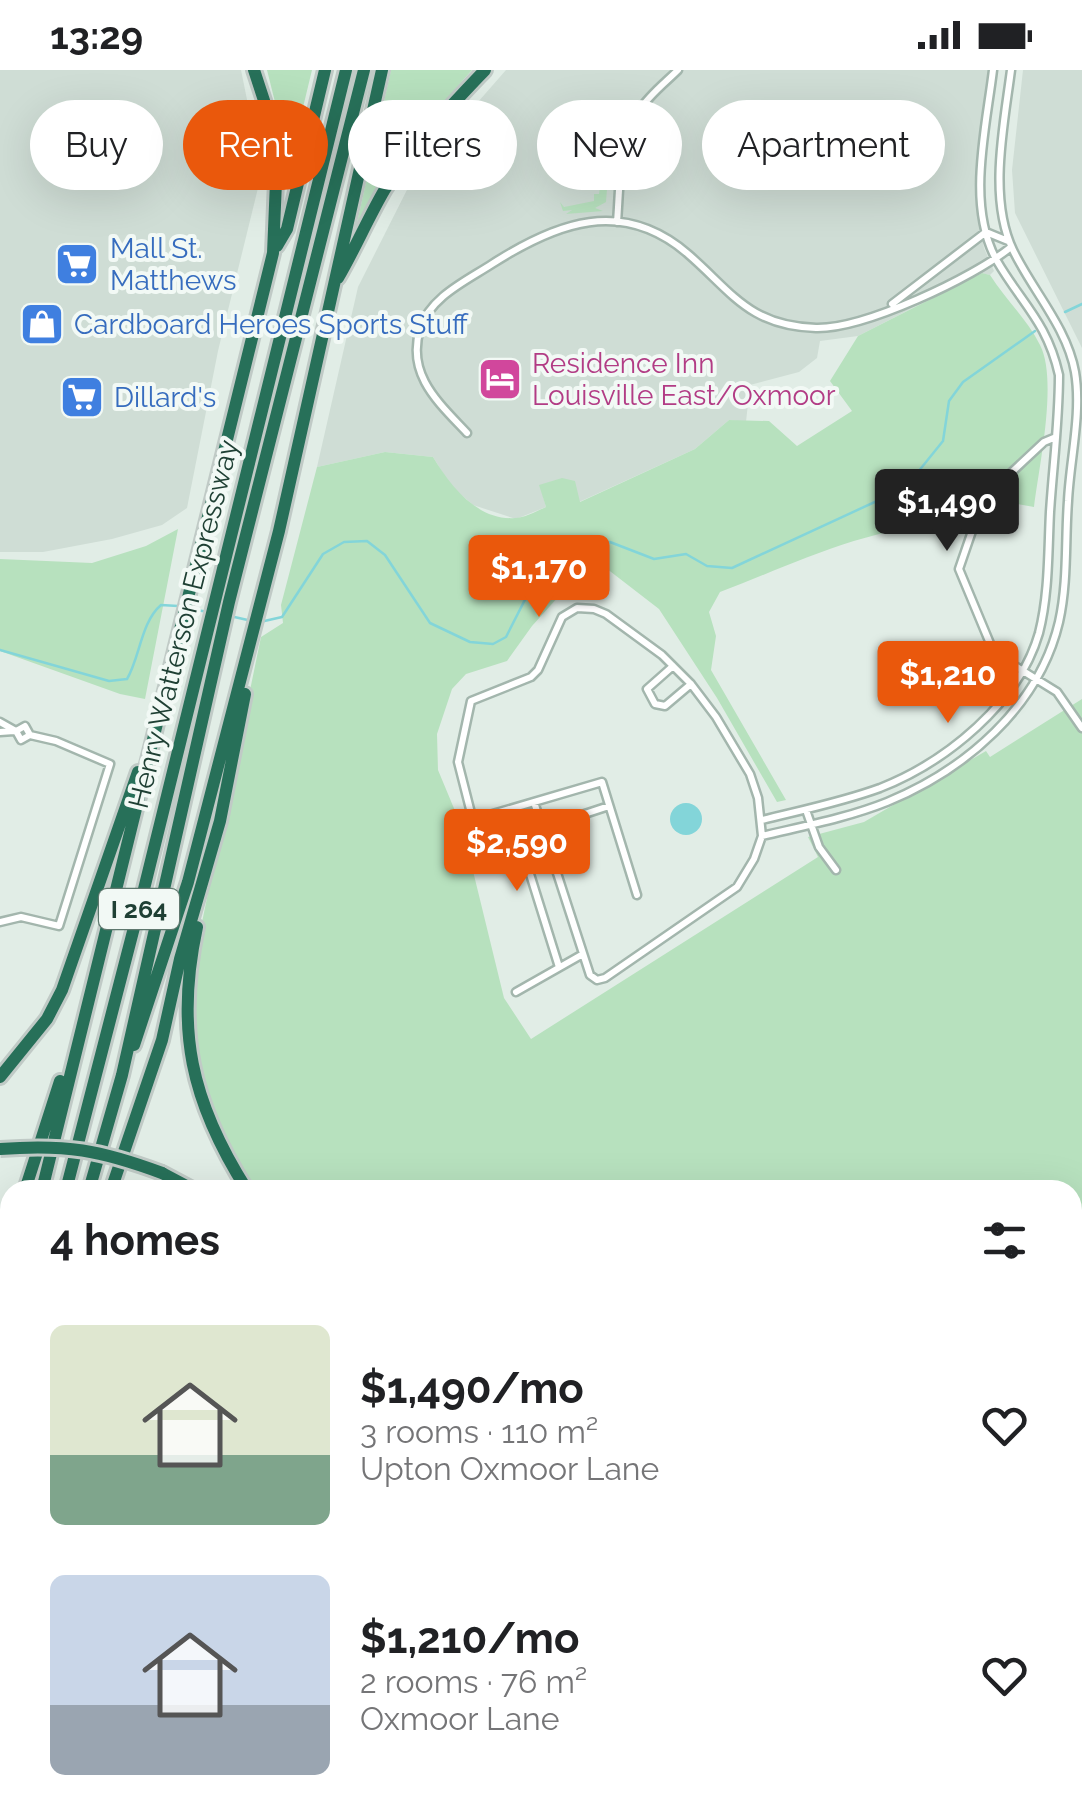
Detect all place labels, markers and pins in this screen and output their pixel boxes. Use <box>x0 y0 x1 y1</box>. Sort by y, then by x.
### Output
place label: Mall St. Matthews <box>110 232 237 297</box>
supermarket icon: Mall St. Matthews <box>54 241 100 287</box>
shop icon: Cardboard Heroes Sports Stuff <box>19 301 65 347</box>
place label: Cardboard Heroes Sports Stuff <box>74 308 469 341</box>
place label: Residence Inn Louisville East/Oxmoor <box>532 347 836 412</box>
hotel icon: Residence Inn Louisville East/Oxmoor <box>477 356 523 402</box>
supermarket icon: Dillard's <box>59 374 105 420</box>
place label: Dillard's <box>114 381 216 414</box>
pin: $1,490 <box>866 469 1028 554</box>
pin: $1,170 <box>458 535 620 620</box>
pin: $1,210 <box>867 641 1029 726</box>
pin: $2,590 <box>436 809 598 894</box>

